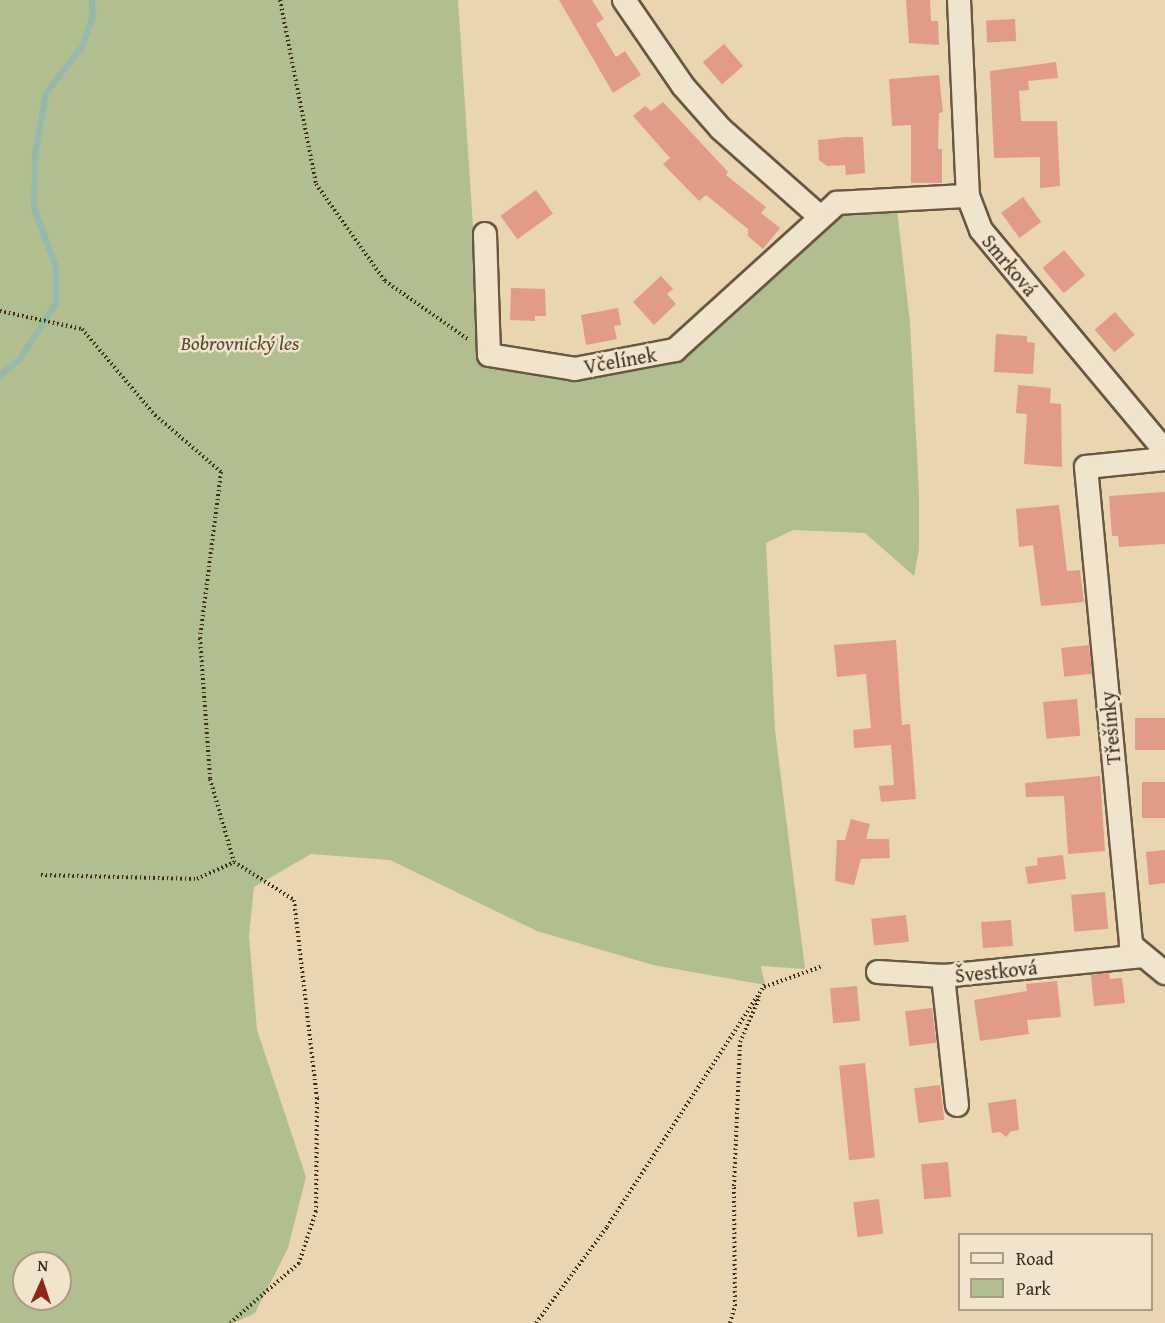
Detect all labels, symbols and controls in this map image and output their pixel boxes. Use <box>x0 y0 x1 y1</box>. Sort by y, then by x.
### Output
street label: Smrková <box>977 229 1043 301</box>
park label: Bobrovnický les <box>181 330 299 354</box>
street label: Včelínek <box>582 342 658 378</box>
street label: Třešínky <box>1095 690 1125 766</box>
street label: Švestková <box>954 955 1038 987</box>
legend <box>958 1233 1153 1311</box>
text: Road <box>1016 1245 1054 1272</box>
north arrow <box>12 1251 72 1311</box>
text: N <box>37 1253 49 1277</box>
text: Park <box>1016 1275 1051 1302</box>

